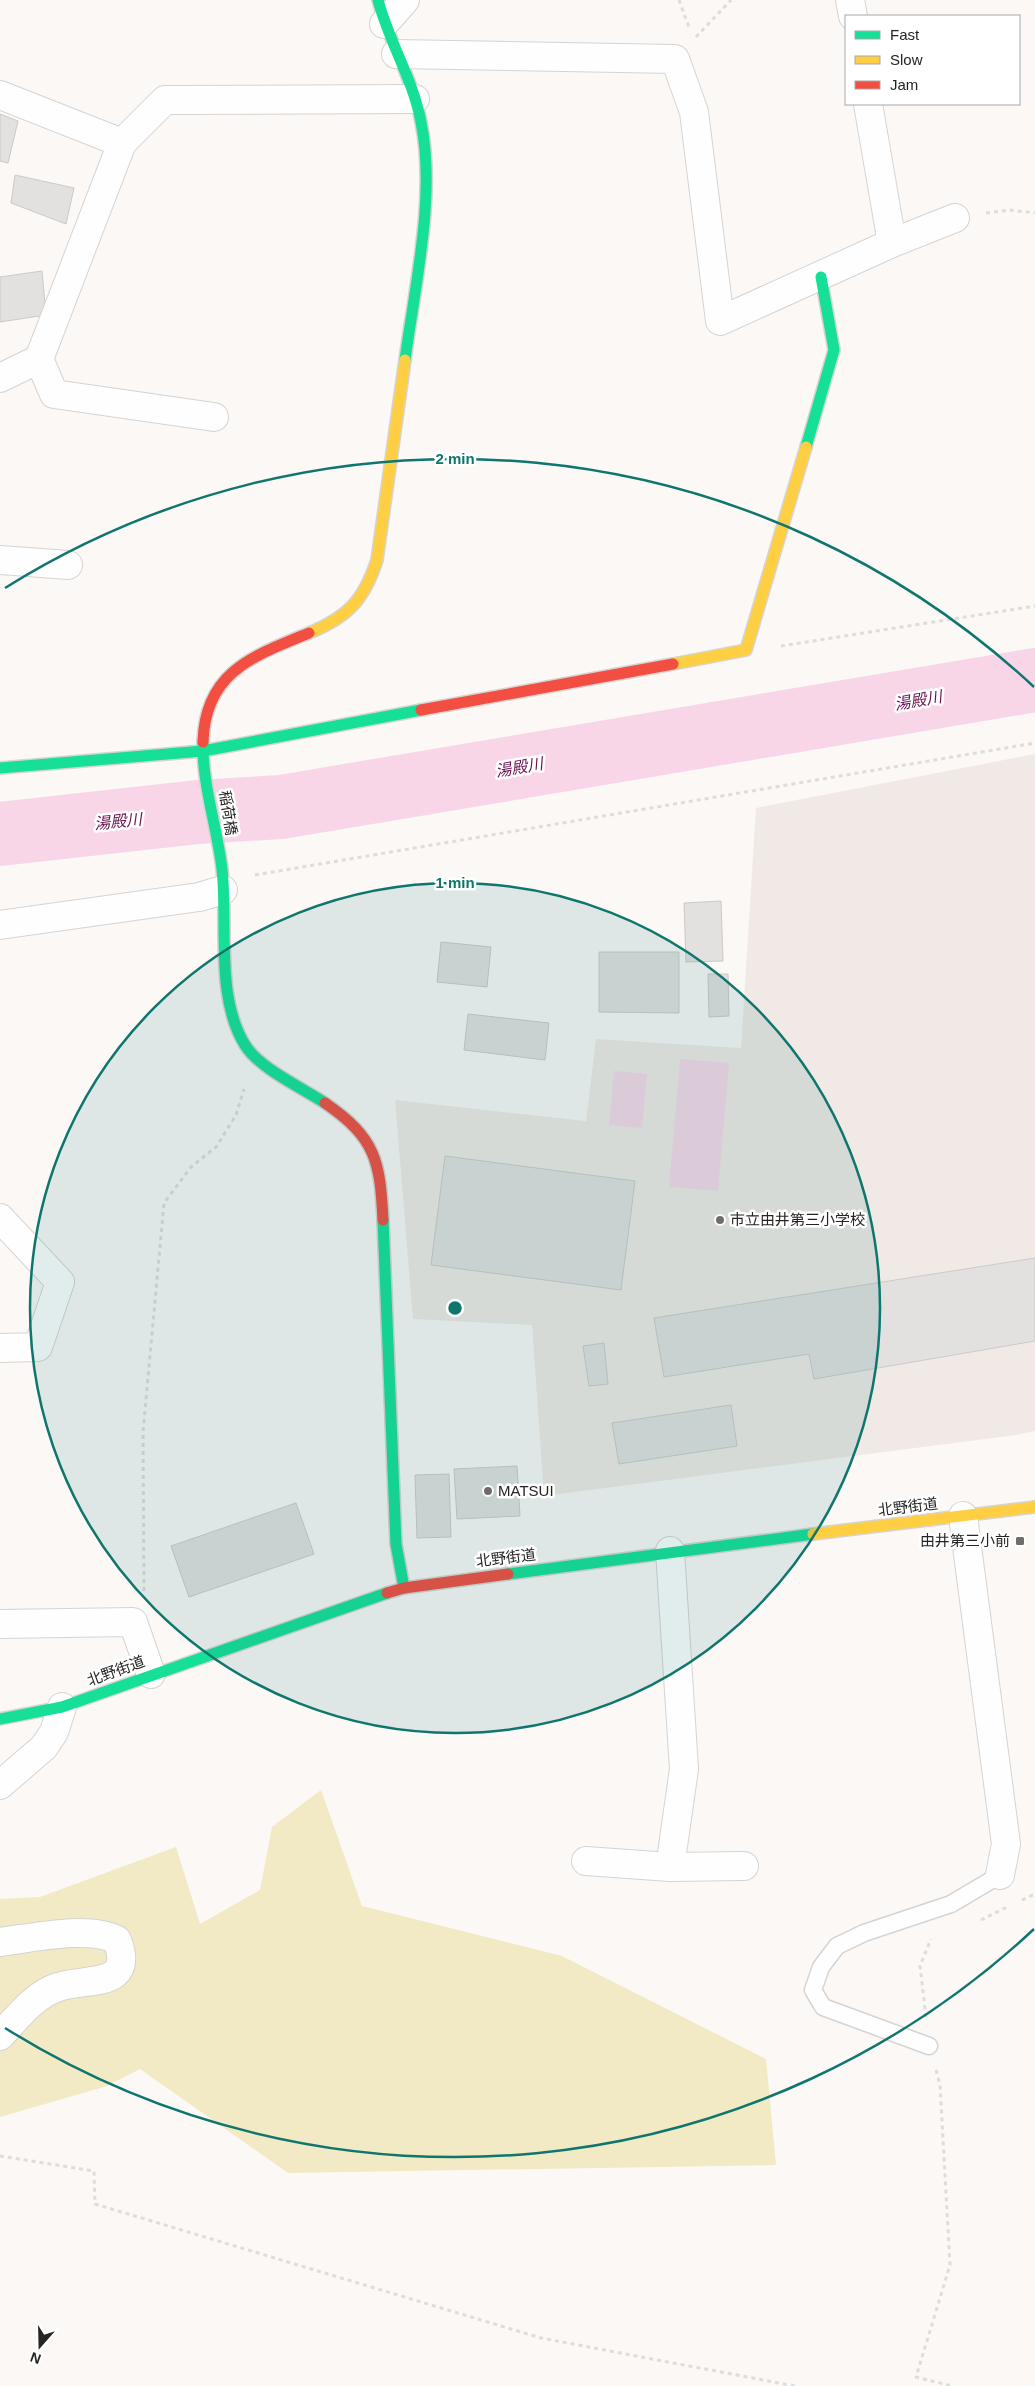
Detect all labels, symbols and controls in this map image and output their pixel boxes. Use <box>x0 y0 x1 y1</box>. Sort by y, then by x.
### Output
legend <box>845 15 1020 105</box>
text: Fast <box>890 26 920 43</box>
text: Slow <box>890 51 923 68</box>
text: Jam <box>890 76 918 93</box>
text: 2 min <box>435 450 475 467</box>
water label: 湯殿川 <box>893 688 945 713</box>
water label: 湯殿川 <box>494 755 546 780</box>
street label: 稲荷橋 <box>217 789 240 836</box>
water label: 湯殿川 <box>93 810 145 832</box>
text: 1 min <box>435 874 475 891</box>
place label: 市立由井第三小学校 <box>730 1211 865 1228</box>
marker: 市立由井第三小学校 <box>714 1214 726 1226</box>
centre of rings <box>446 1299 464 1317</box>
place label: MATSUI <box>498 1482 554 1499</box>
marker: MATSUI <box>482 1485 494 1497</box>
street label: 北野街道 <box>877 1494 939 1519</box>
place label: 由井第三小前 <box>920 1532 1010 1549</box>
marker: 由井第三小前 <box>1014 1535 1026 1547</box>
street label: 北野街道 <box>475 1545 537 1570</box>
street label: 北野街道 <box>85 1652 147 1689</box>
north arrow <box>15 2321 65 2371</box>
text: N <box>28 2349 43 2367</box>

